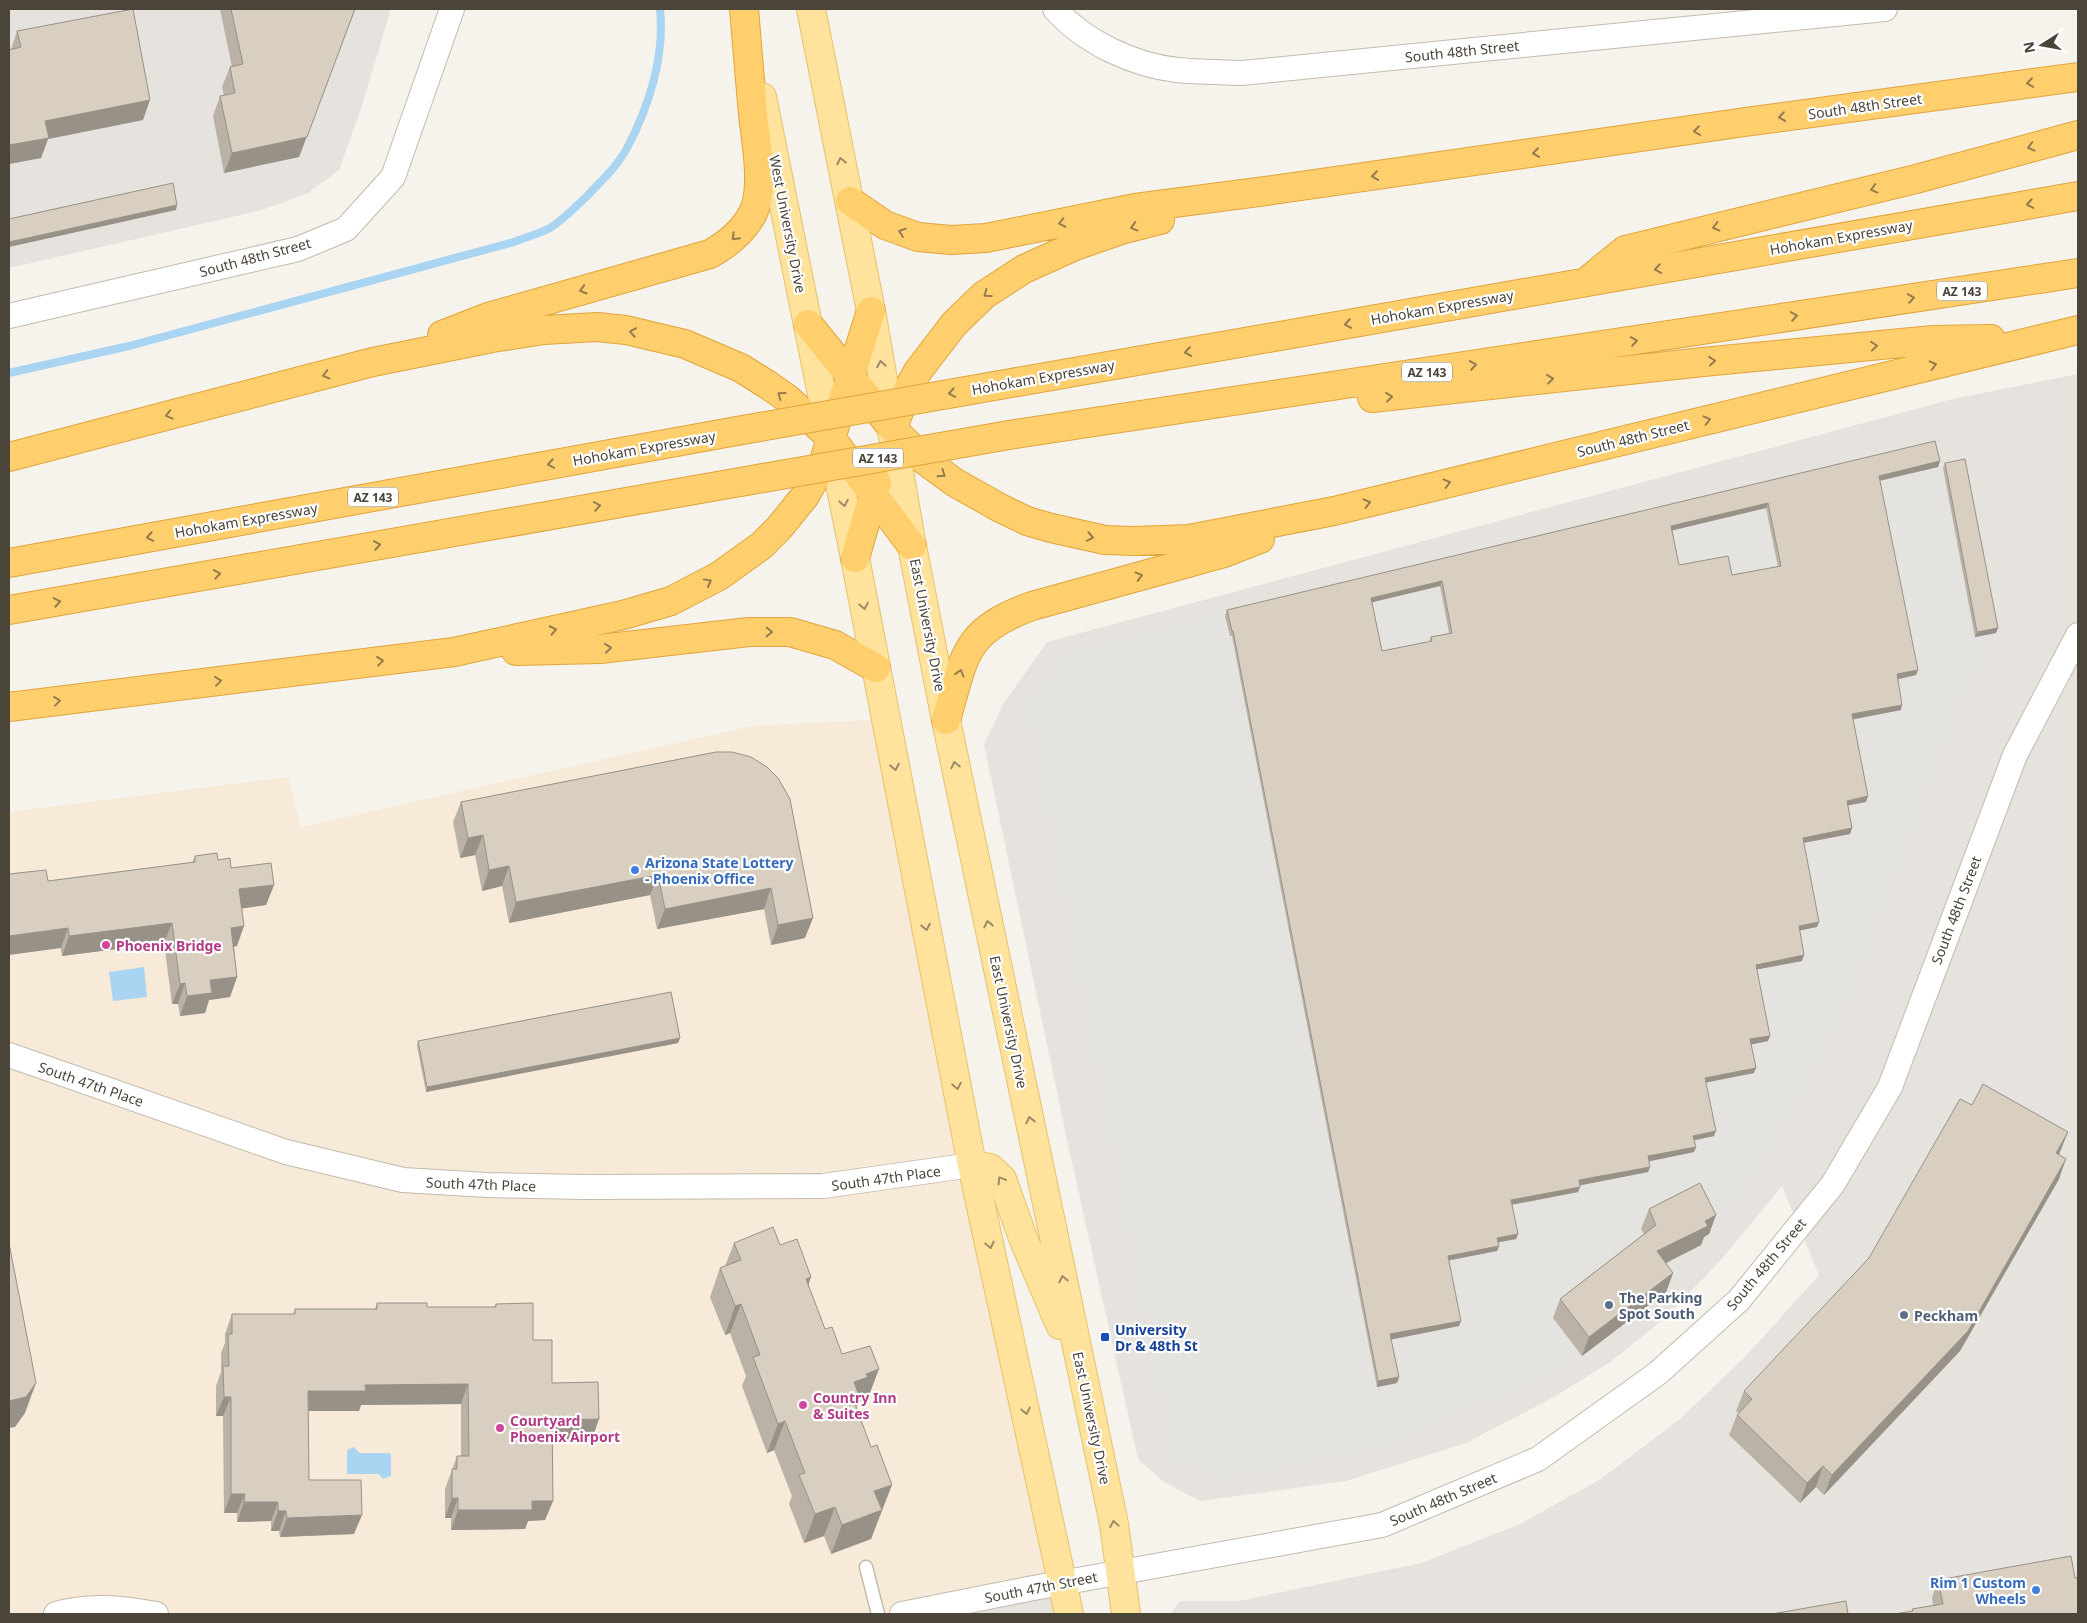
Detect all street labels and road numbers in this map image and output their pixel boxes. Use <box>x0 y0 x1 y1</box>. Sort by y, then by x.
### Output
street label: South 48th Street <box>1404 36 1520 66</box>
street label: South 48th Street <box>1807 89 1923 123</box>
street label: West University Drive <box>765 153 811 295</box>
street label: Hohokam Expressway <box>1768 215 1915 259</box>
street label: South 48th Street <box>197 233 313 281</box>
road number: AZ 143 <box>1937 282 1987 300</box>
street label: Hohokam Expressway <box>1369 285 1516 329</box>
street label: Hohokam Expressway <box>970 355 1117 399</box>
road number: AZ 143 <box>1402 362 1452 382</box>
street label: South 48th Street <box>1575 415 1691 461</box>
street label: Hohokam Expressway <box>571 426 718 470</box>
road number: AZ 143 <box>853 448 903 468</box>
road number: AZ 143 <box>348 488 398 507</box>
street label: Hohokam Expressway <box>173 498 320 542</box>
street label: East University Drive <box>906 557 950 693</box>
street label: South 48th Street <box>1927 853 1985 967</box>
street label: East University Drive <box>986 954 1032 1090</box>
street label: South 47th Place <box>36 1057 146 1111</box>
street label: South 47th Place <box>830 1161 942 1195</box>
street label: South 47th Place <box>426 1173 536 1195</box>
street label: South 48th Street <box>1722 1214 1810 1314</box>
street label: East University Drive <box>1069 1350 1115 1486</box>
street label: South 48th Street <box>1387 1468 1499 1530</box>
street label: South 47th Street <box>983 1567 1099 1607</box>

